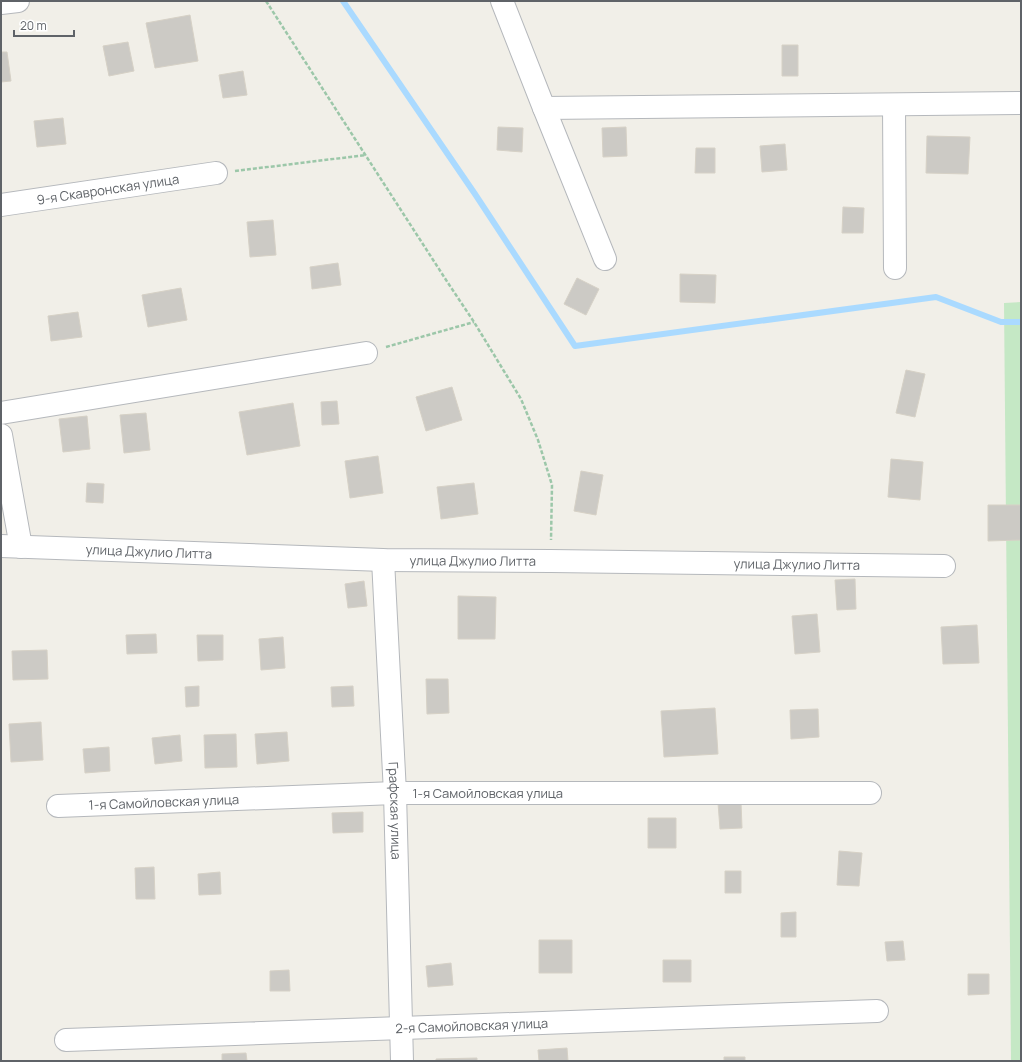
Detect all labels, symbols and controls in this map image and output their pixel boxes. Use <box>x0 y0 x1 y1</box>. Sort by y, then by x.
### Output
scale bar <box>14 12 74 38</box>
text: 20 m <box>20 17 47 34</box>
street label: 9-я Скавронская улица <box>35 170 180 209</box>
street label: улица Джулио Литта <box>85 540 212 563</box>
street label: улица Джулио Литта <box>409 551 536 570</box>
street label: улица Джулио Литта <box>733 554 860 574</box>
street label: Графская улица <box>384 761 406 860</box>
street label: 1-я Самойловская улица <box>412 784 563 802</box>
street label: 1-я Самойловская улица <box>88 790 240 814</box>
street label: 2-я Самойловская улица <box>395 1014 548 1037</box>

